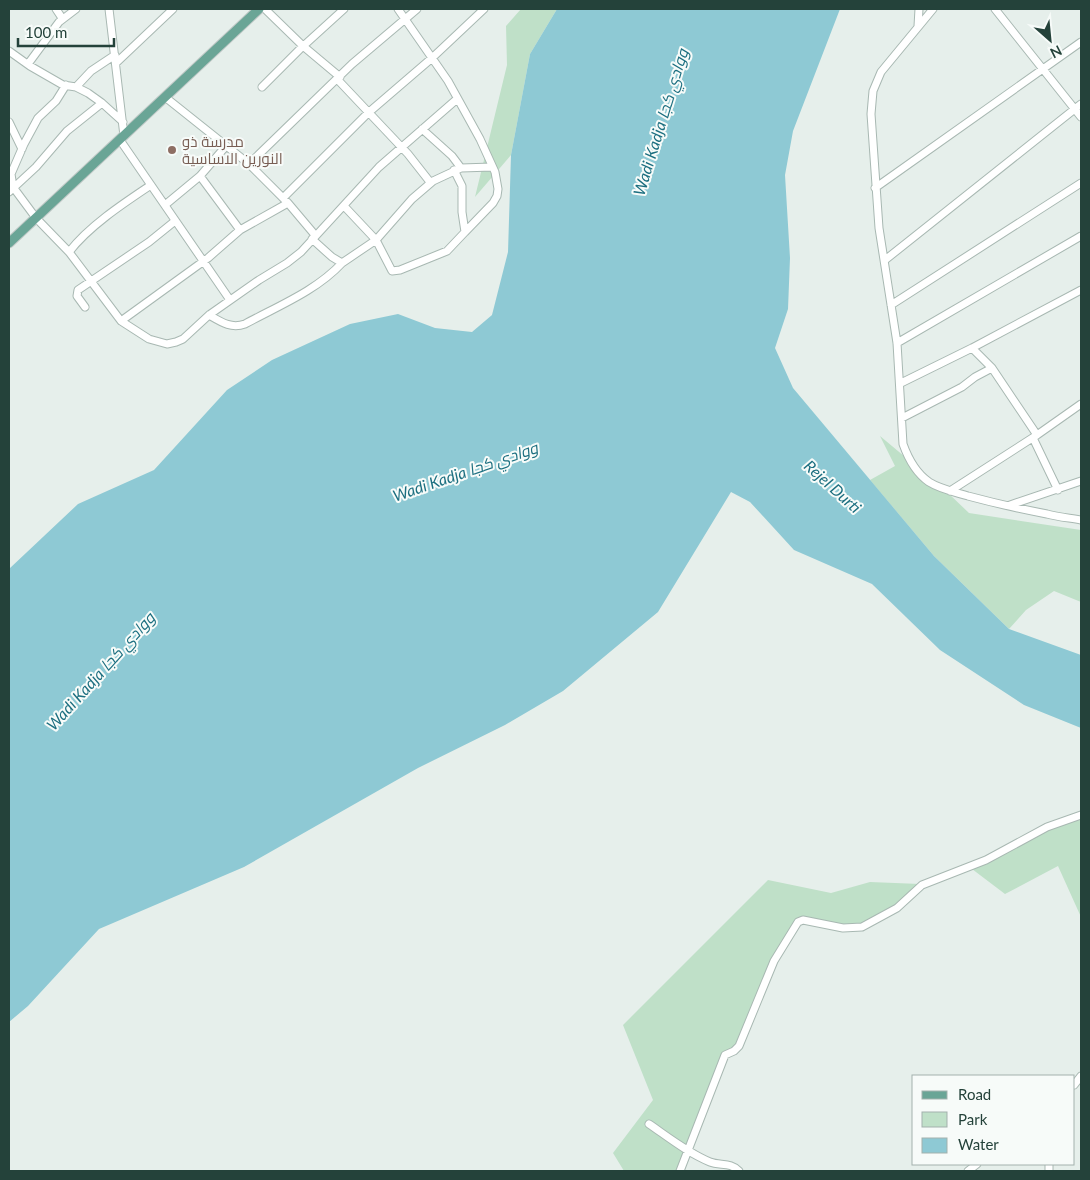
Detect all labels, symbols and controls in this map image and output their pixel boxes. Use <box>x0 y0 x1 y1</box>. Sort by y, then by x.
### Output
scale bar <box>18 15 114 47</box>
north arrow <box>1025 15 1075 65</box>
text: 100 m <box>25 23 67 41</box>
text: N <box>1047 42 1065 62</box>
water label: Wadi Kadja ووادي كجا <box>629 45 696 199</box>
place label: مدرسة ذو النورين الاساسية <box>182 132 283 169</box>
marker: مدرسة ذو النورين الاساسية <box>166 144 178 156</box>
water label: Wadi Kadja ووادي كجا <box>390 437 543 509</box>
water label: Rejel Durti <box>801 456 866 517</box>
water label: Wadi Kadja ووادي كجا <box>42 607 162 737</box>
legend <box>912 1075 1075 1165</box>
text: Road <box>958 1085 991 1103</box>
text: Park <box>958 1110 988 1128</box>
text: Water <box>958 1135 999 1153</box>

